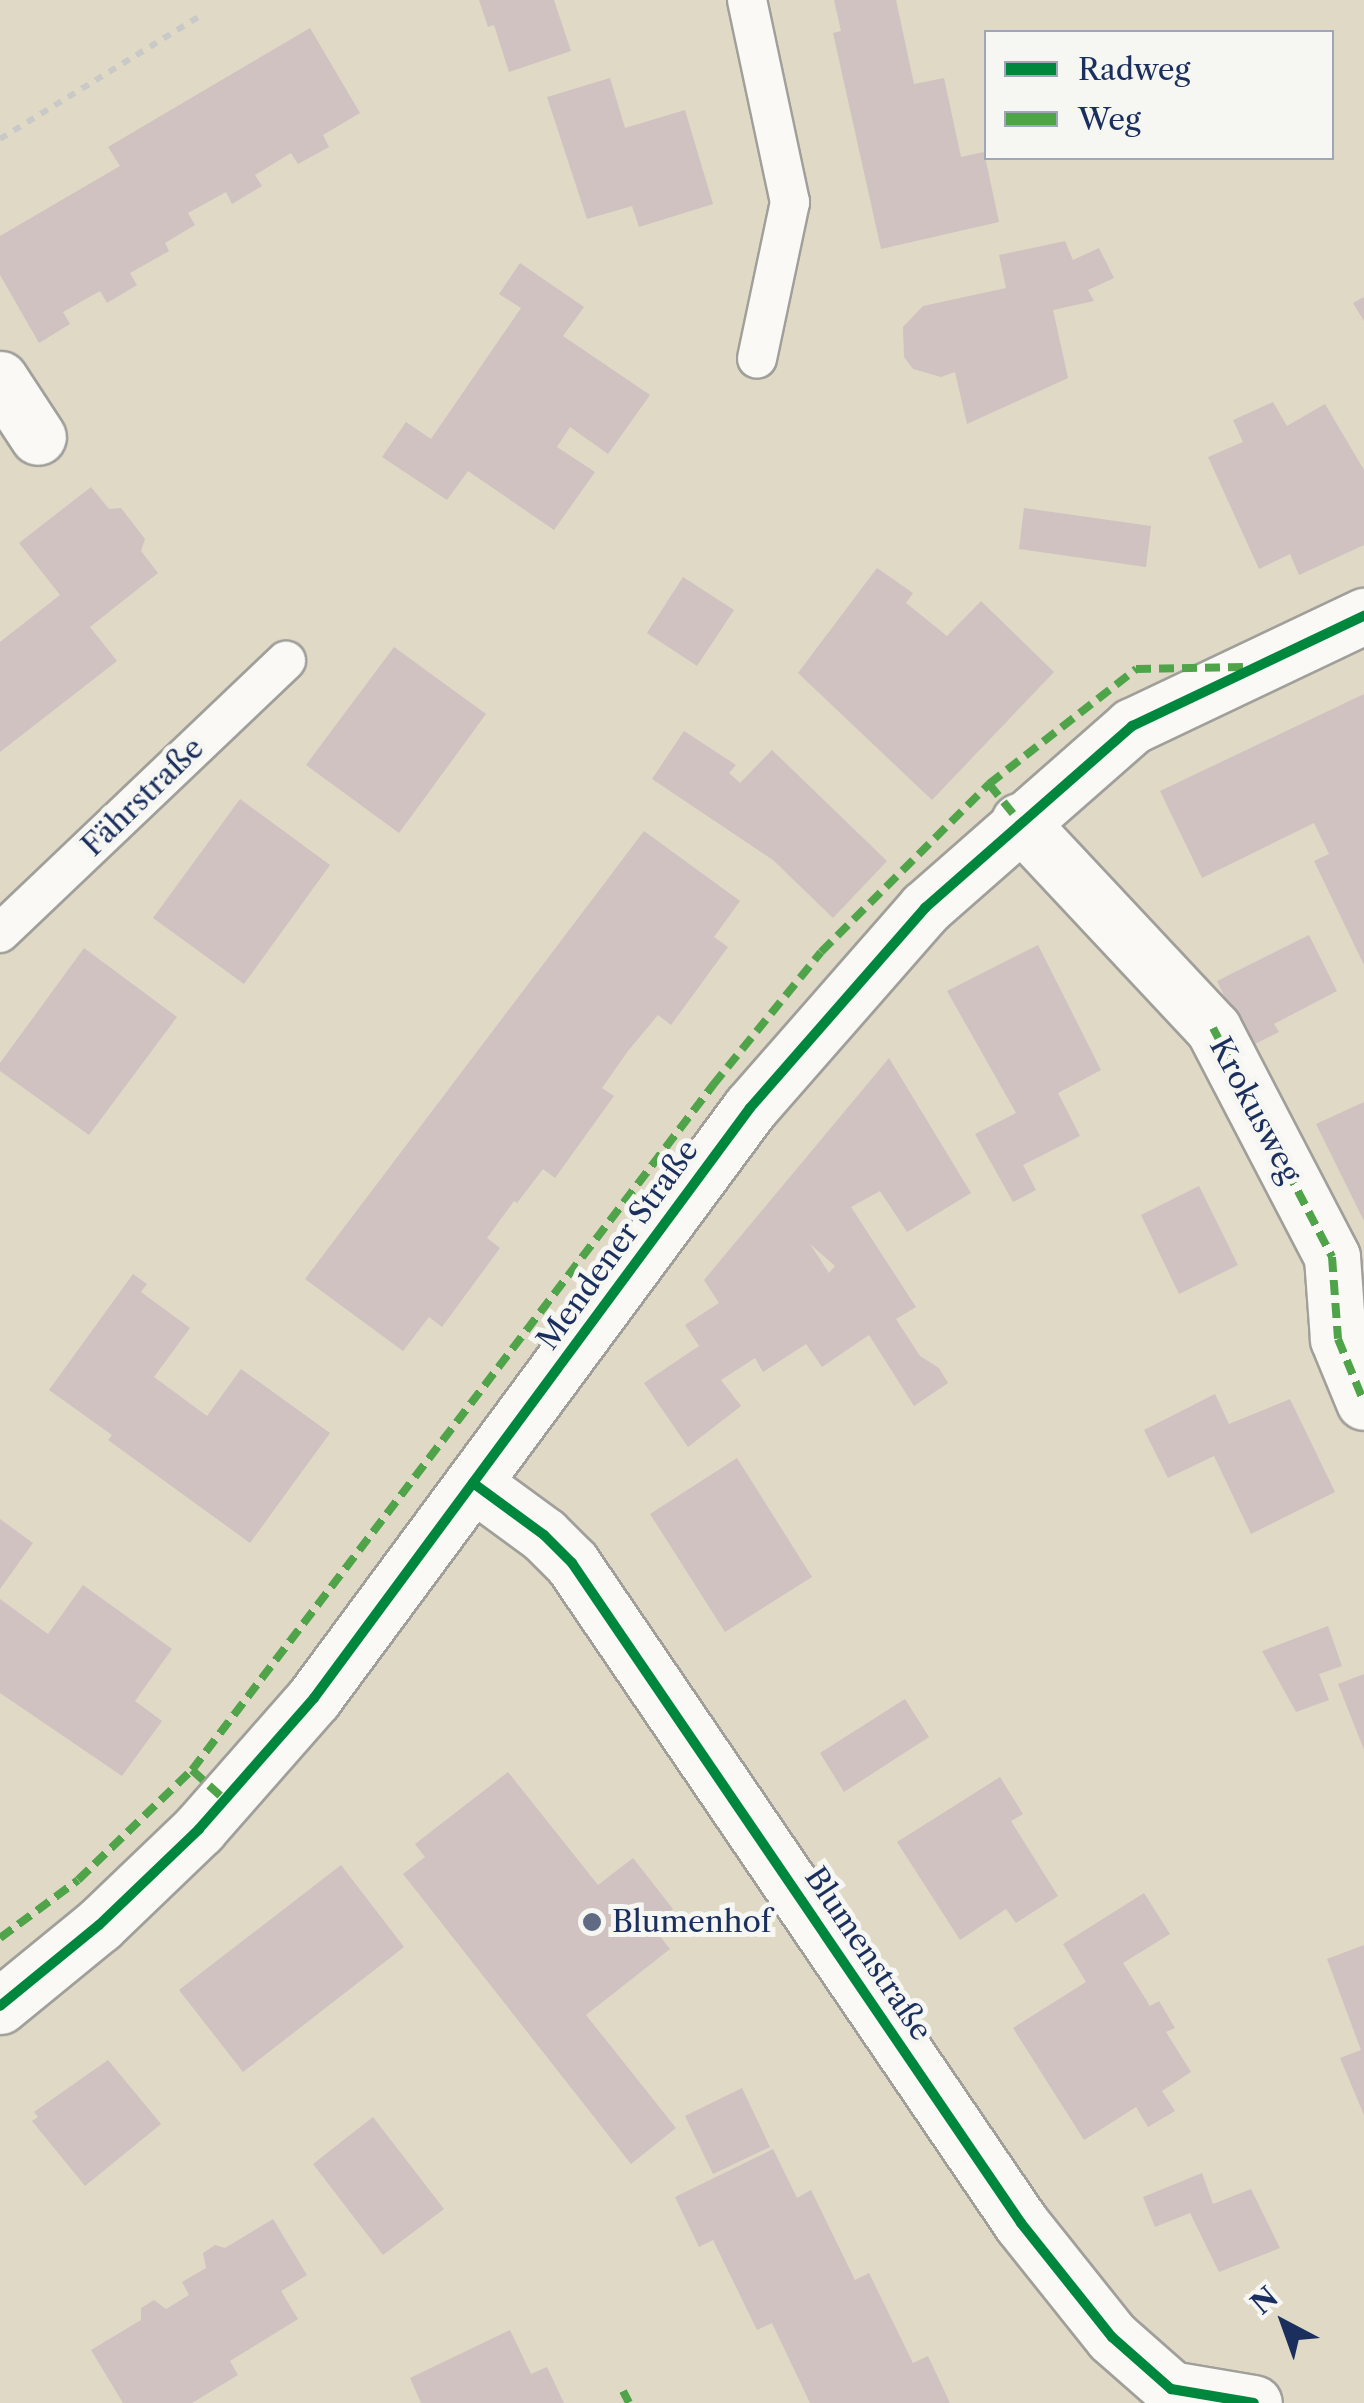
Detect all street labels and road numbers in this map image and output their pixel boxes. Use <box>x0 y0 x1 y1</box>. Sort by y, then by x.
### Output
street label: Fährstraße <box>75 730 211 864</box>
street label: Krokusweg <box>1202 1031 1308 1189</box>
street label: Mendener Straße <box>530 1133 706 1357</box>
street label: Blumenstraße <box>797 1861 939 2047</box>

